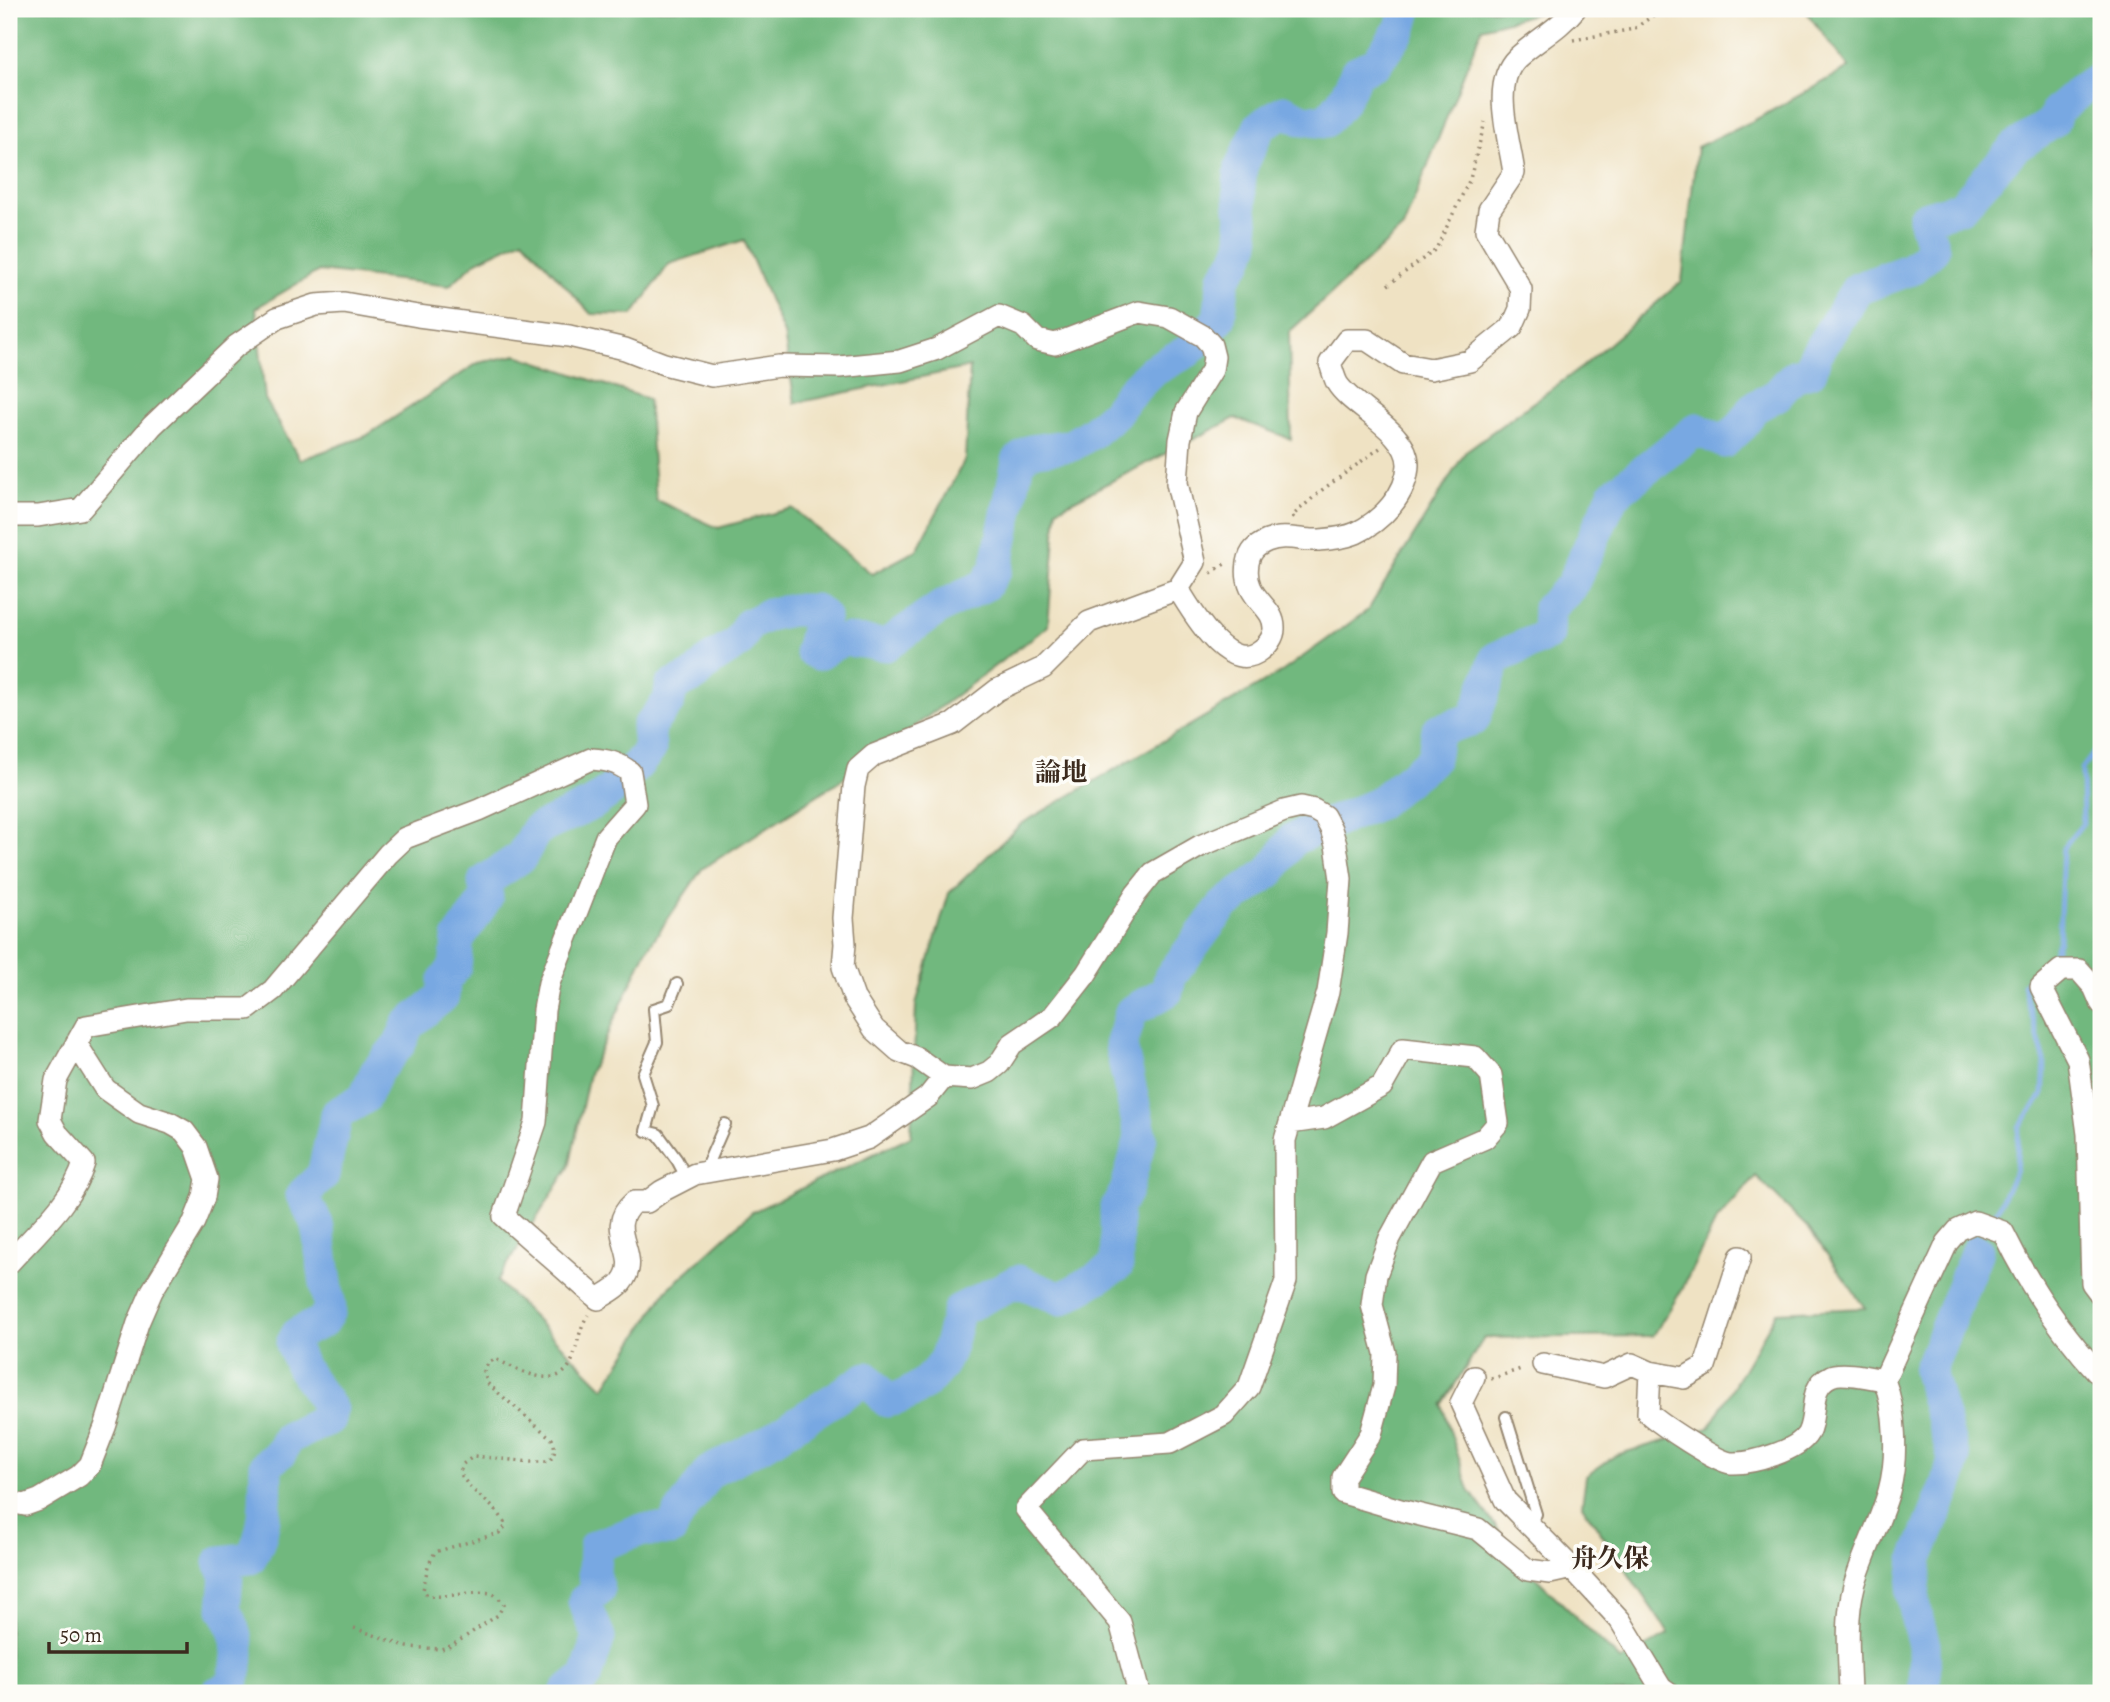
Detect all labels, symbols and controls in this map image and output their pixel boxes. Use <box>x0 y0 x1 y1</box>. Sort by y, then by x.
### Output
district label: 論地 <box>1035 755 1087 790</box>
district label: 舟久保 <box>1571 1541 1649 1576</box>
scale bar <box>49 1611 187 1655</box>
text: 50 m <box>60 1621 102 1649</box>

